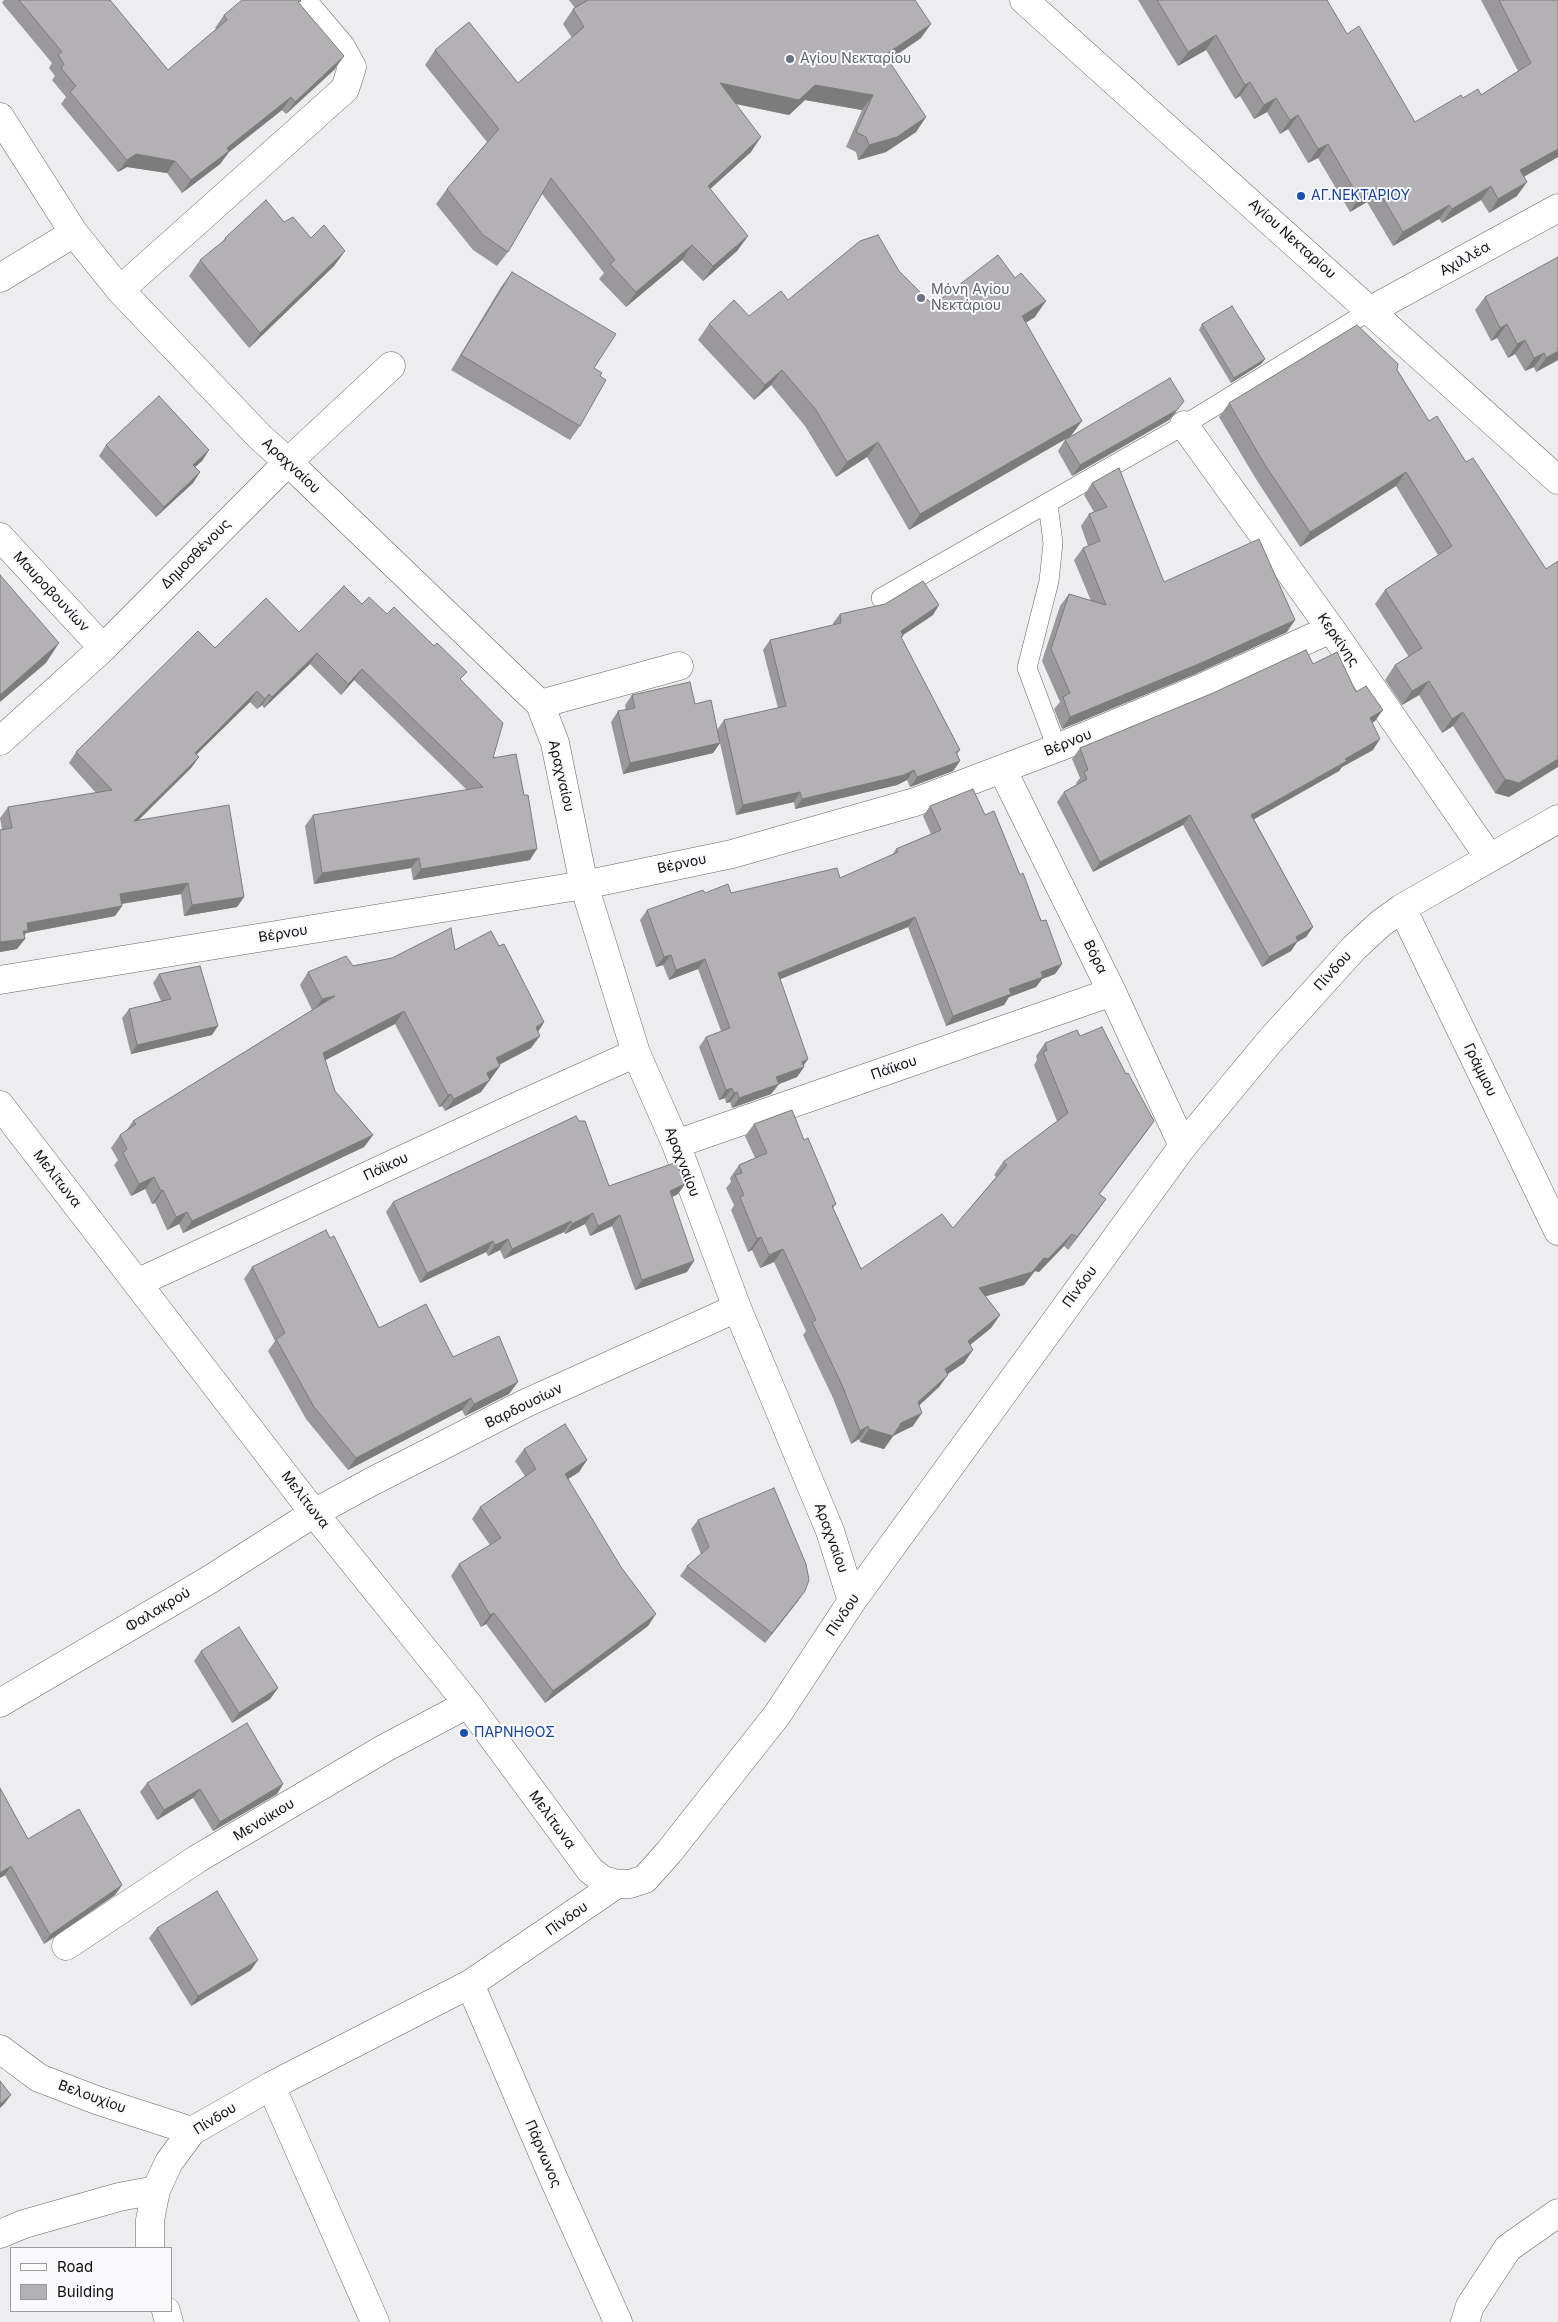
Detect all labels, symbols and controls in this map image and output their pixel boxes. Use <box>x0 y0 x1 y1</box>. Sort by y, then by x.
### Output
place label: Αγίου Νεκταρίου <box>800 51 911 67</box>
marker: Αγίου Νεκταρίου <box>784 53 796 65</box>
place label: ΑΓ.ΝΕΚΤΑΡΙΟΥ <box>1311 188 1410 204</box>
marker: ΑΓ.ΝΕΚΤΑΡΙΟΥ <box>1295 190 1307 202</box>
street label: Αγίου Νεκταρίου <box>1245 195 1339 283</box>
street label: Αχιλλέα <box>1437 238 1493 280</box>
place label: Μόνη Αγίου Νεκτάριου <box>931 282 1010 314</box>
marker: Μόνη Αγίου Νεκτάριου <box>915 292 927 304</box>
street label: Αραχναίου <box>258 435 324 497</box>
street label: Δημοσθένους <box>158 516 234 592</box>
street label: Μαυροβουνίων <box>9 548 93 636</box>
street label: Κερκίνης <box>1314 610 1362 670</box>
street label: Βέρνου <box>1042 726 1094 760</box>
street label: Αραχναίου <box>545 738 577 814</box>
street label: Βέρνου <box>656 851 708 877</box>
street label: Βέρνου <box>257 922 309 946</box>
street label: Βόρα <box>1080 937 1110 977</box>
street label: Πίνδου <box>1311 948 1355 994</box>
street label: Γράμμου <box>1460 1041 1500 1099</box>
street label: Πάϊκου <box>869 1052 919 1084</box>
street label: Αραχναίου <box>661 1125 703 1199</box>
street label: Μελίτωνα <box>29 1147 85 1211</box>
street label: Πάϊκου <box>361 1149 411 1185</box>
street label: Πίνδου <box>1059 1263 1101 1311</box>
street label: Βαρδουσίων <box>483 1380 565 1432</box>
street label: Μελίτωνα <box>277 1468 333 1532</box>
street label: Αραχναίου <box>811 1501 851 1575</box>
street label: Φαλακρού <box>123 1584 193 1636</box>
street label: Πίνδου <box>823 1591 863 1639</box>
place label: ΠΑΡΝΗΘΟΣ <box>474 1725 555 1741</box>
marker: ΠΑΡΝΗΘΟΣ <box>458 1727 470 1739</box>
street label: Μελίτωνα <box>525 1788 579 1852</box>
street label: Μενοίκιου <box>230 1795 298 1845</box>
street label: Πίνδου <box>543 1899 591 1939</box>
street label: Βελουχίου <box>56 2077 128 2117</box>
street label: Πίνδου <box>190 2099 240 2139</box>
street label: Πάρνωνος <box>521 2118 565 2190</box>
legend <box>10 2247 172 2312</box>
text: Road <box>57 2257 93 2276</box>
text: Building <box>57 2282 114 2301</box>

